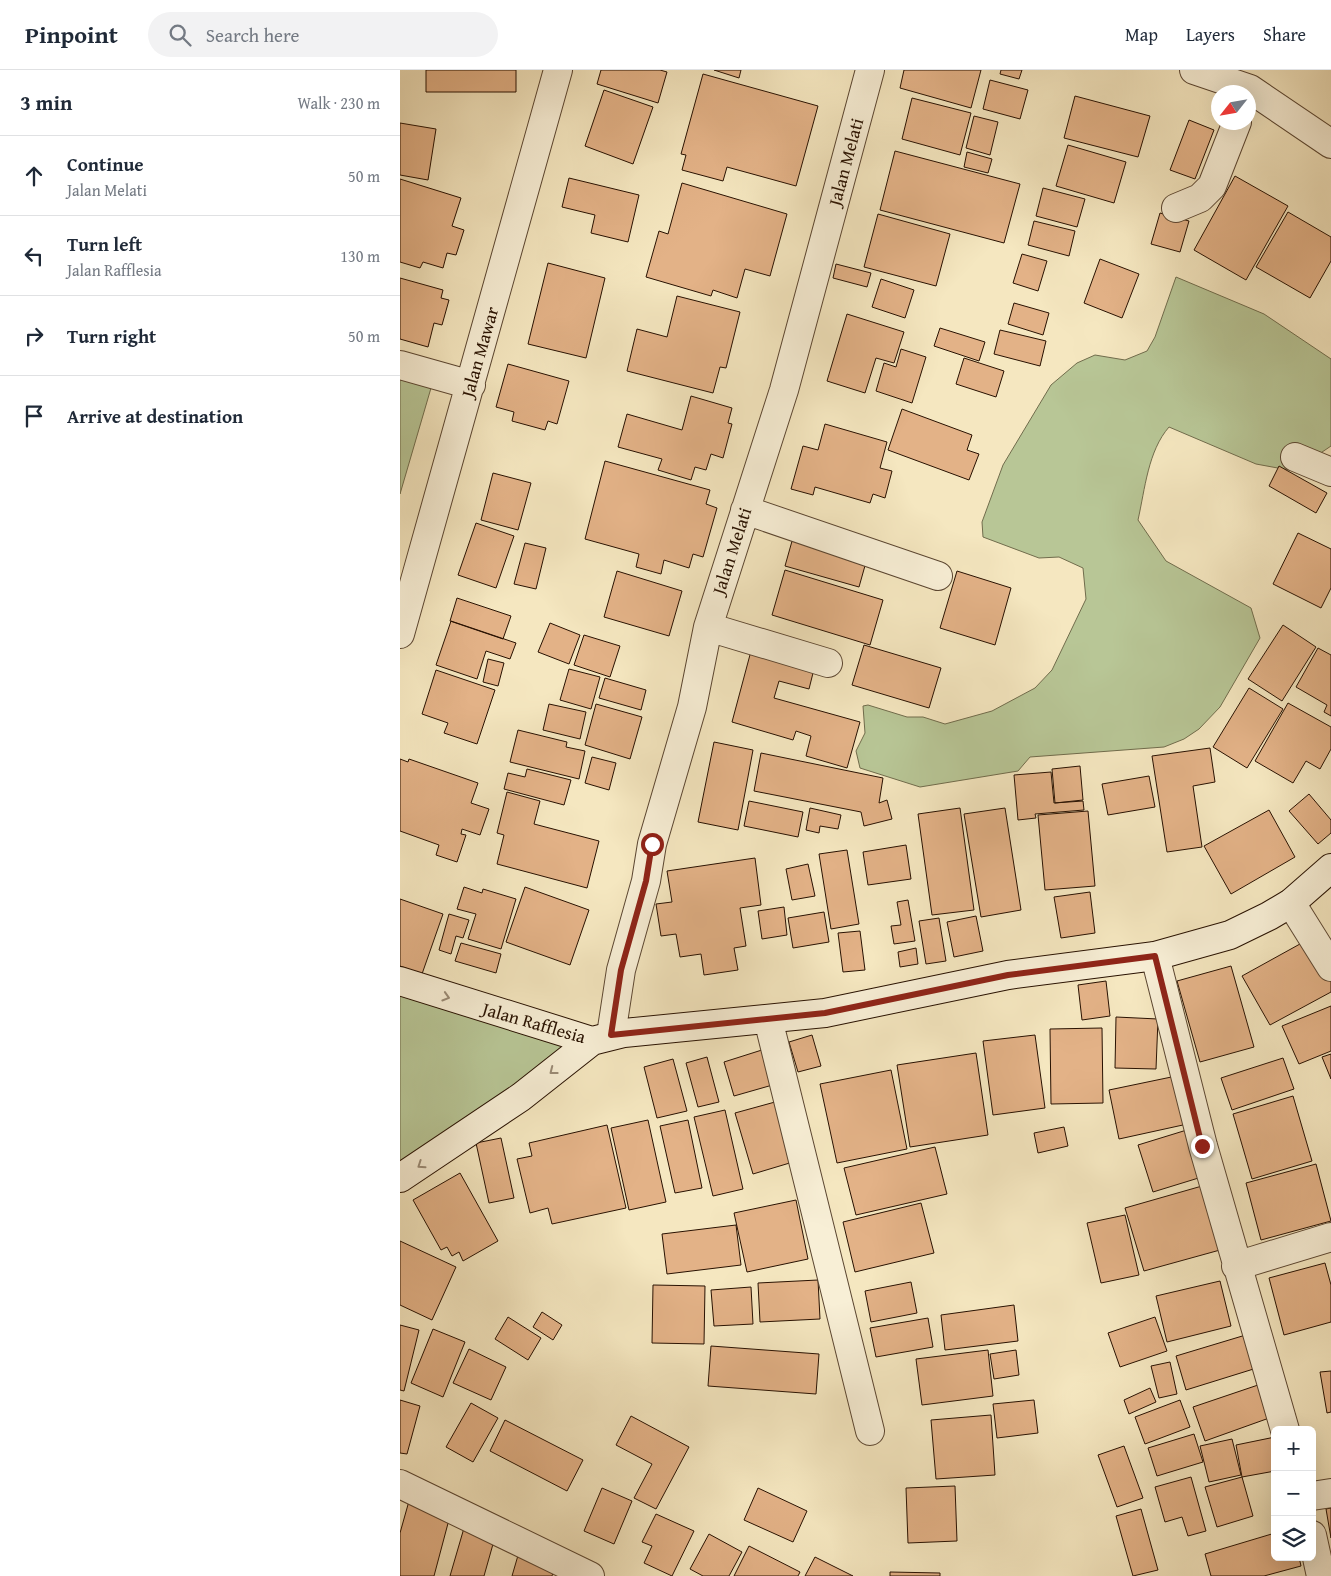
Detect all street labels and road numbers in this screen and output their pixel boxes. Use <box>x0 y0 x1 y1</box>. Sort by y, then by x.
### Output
street label: Jalan Melati <box>820 115 870 211</box>
street label: Jalan Mawar <box>453 303 506 402</box>
street label: Jalan Melati <box>704 504 758 600</box>
street label: Jalan Rafflesia <box>477 994 589 1050</box>

